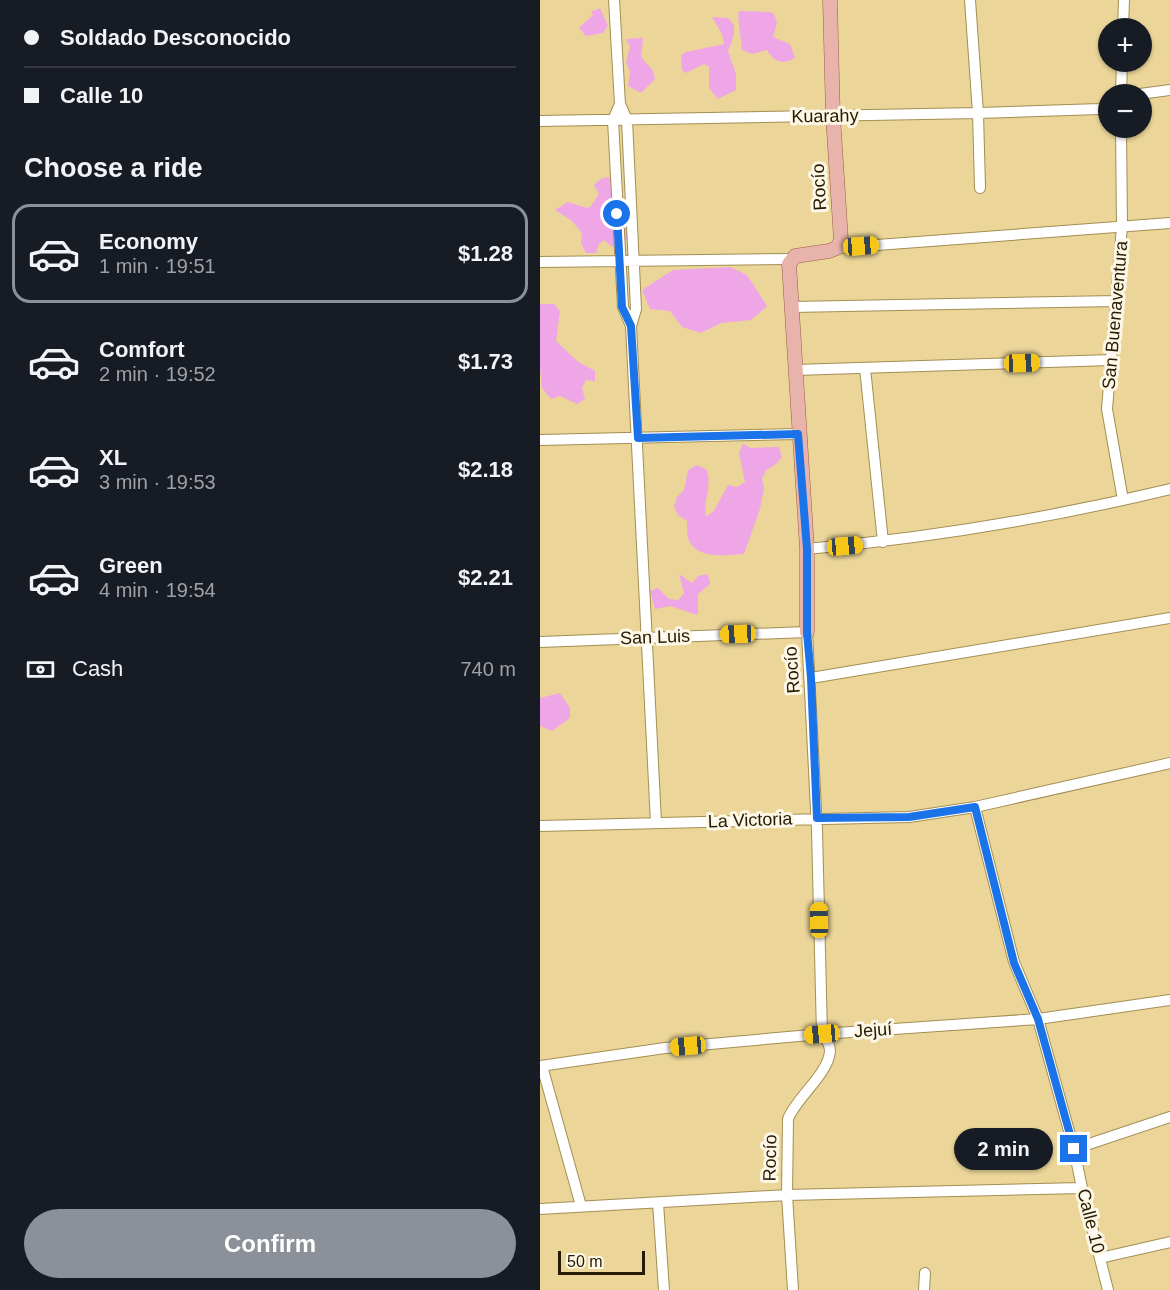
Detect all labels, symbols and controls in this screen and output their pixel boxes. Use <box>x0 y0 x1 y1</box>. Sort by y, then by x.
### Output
map controls <box>1098 18 1152 138</box>
button: + <box>1098 18 1152 72</box>
text: Soldado Desconocido <box>60 25 291 50</box>
text: Calle 10 <box>60 83 143 108</box>
button: − <box>1098 84 1152 138</box>
street label: Kuarahy <box>791 105 859 127</box>
text: Choose a ride <box>24 153 203 183</box>
street label: Rocío <box>808 163 830 211</box>
route start <box>603 200 630 227</box>
icon: car <box>27 227 81 281</box>
text: Economy <box>99 229 198 254</box>
car <box>842 236 880 256</box>
street label: San Buenaventura <box>1099 239 1132 390</box>
text: $1.28 <box>458 241 513 266</box>
text: 1 min · 19:51 <box>99 255 216 277</box>
icon: car <box>27 335 81 389</box>
text: Comfort <box>99 337 185 362</box>
text: $1.73 <box>458 349 513 374</box>
car <box>1004 353 1040 373</box>
text: 2 min · 19:52 <box>99 363 216 385</box>
icon: car <box>27 443 81 497</box>
text: XL <box>99 445 127 470</box>
text: $2.18 <box>458 457 513 482</box>
text: 3 min · 19:53 <box>99 471 216 493</box>
car <box>826 535 864 557</box>
icon: car <box>27 551 81 605</box>
text: Green <box>99 553 163 578</box>
text: $2.21 <box>458 565 513 590</box>
text: 4 min · 19:54 <box>99 579 216 601</box>
car <box>720 624 756 644</box>
street label: San Luis <box>620 626 690 648</box>
street label: Rocío <box>780 646 804 694</box>
icon: cash <box>24 653 57 686</box>
text: Cash <box>72 656 123 681</box>
text: 740 m <box>460 658 516 680</box>
street label: La Victoria <box>707 808 794 831</box>
car <box>810 902 828 938</box>
street label: Jejuí <box>853 1019 893 1041</box>
car <box>803 1023 841 1045</box>
car <box>669 1035 707 1057</box>
callout: 2 min <box>954 1128 1053 1170</box>
street label: Rocío <box>760 1134 780 1182</box>
route end <box>1060 1135 1087 1162</box>
text: 2 min <box>977 1138 1030 1160</box>
street label: Calle 10 <box>1073 1187 1109 1255</box>
button: Confirm <box>24 1209 516 1278</box>
scale bar <box>558 1248 645 1276</box>
text: 50 m <box>567 1253 603 1270</box>

